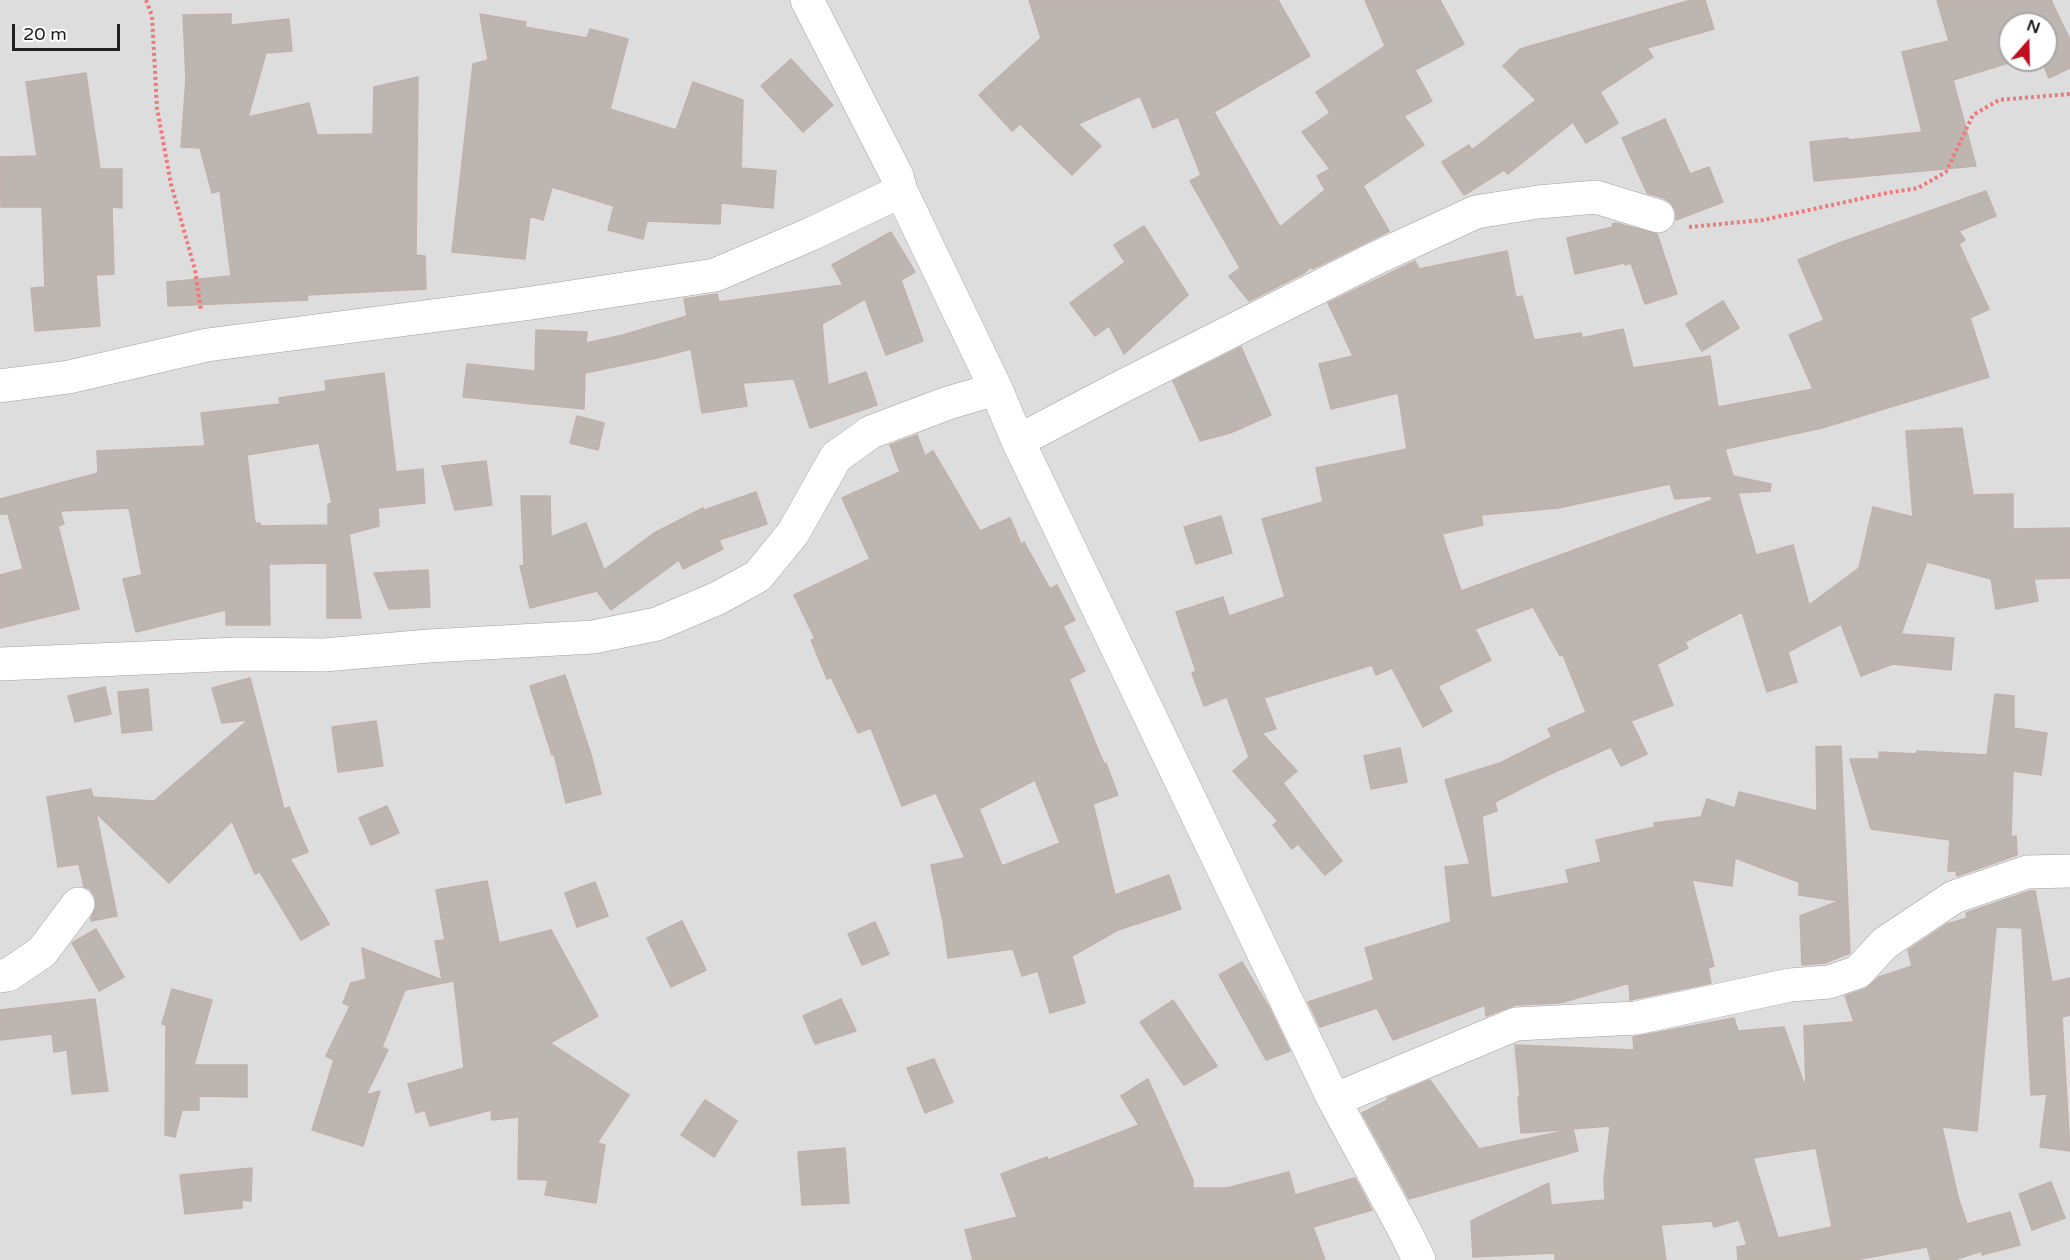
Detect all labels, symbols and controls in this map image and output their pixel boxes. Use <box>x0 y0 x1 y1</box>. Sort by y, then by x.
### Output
scale bar <box>15 12 123 50</box>
north arrow <box>1998 12 2058 72</box>
text: N <box>2024 15 2043 39</box>
text: 20 m <box>23 23 67 45</box>

